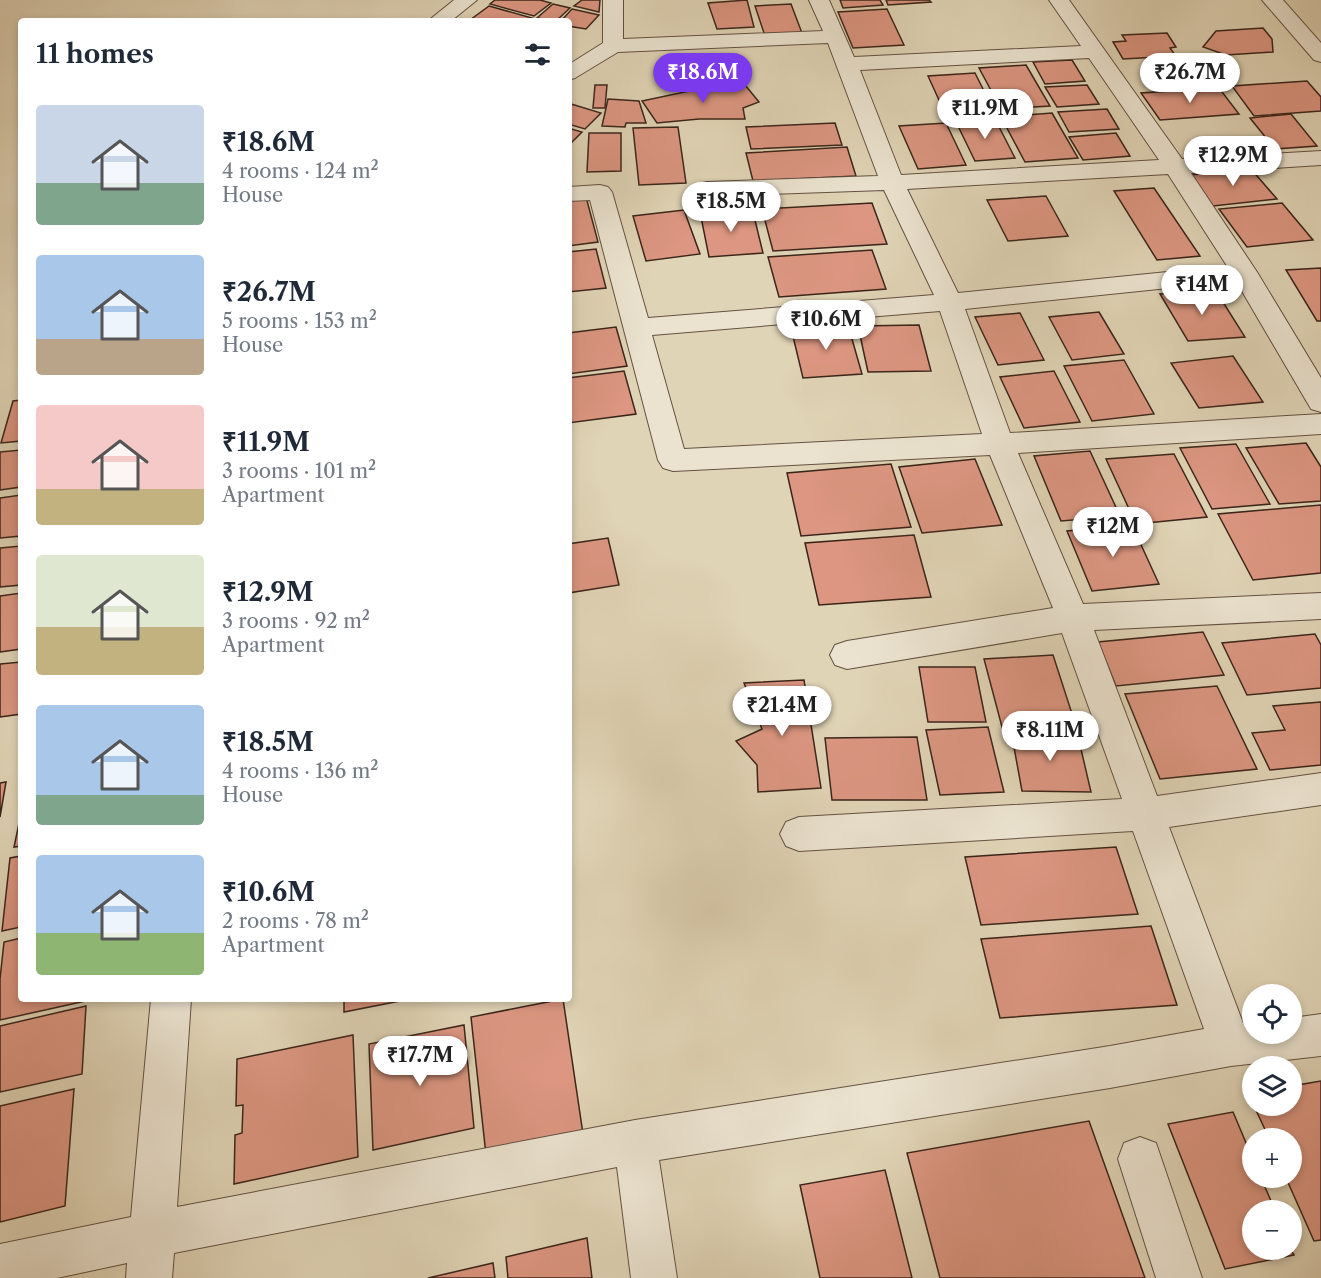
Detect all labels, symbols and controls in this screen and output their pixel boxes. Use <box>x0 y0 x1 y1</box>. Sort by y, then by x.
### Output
text: 11 homes <box>36 38 154 70</box>
icon: filters <box>521 38 554 71</box>
pin: ₹18.6M <box>654 53 752 104</box>
pin: ₹26.7M <box>1141 53 1239 104</box>
text: ₹18.6M <box>667 60 739 84</box>
text: ₹26.7M <box>1154 60 1226 84</box>
pin: ₹11.9M <box>936 89 1034 140</box>
text: ₹11.9M <box>951 96 1019 120</box>
text: ₹18.6M <box>222 126 315 158</box>
icon: home <box>84 129 156 201</box>
pin: ₹12.9M <box>1184 136 1282 187</box>
text: ₹12.9M <box>1198 143 1268 167</box>
text: 4 rooms · 124 m² <box>222 159 379 183</box>
pin: ₹18.5M <box>682 182 780 233</box>
text: House <box>222 183 283 207</box>
text: ₹18.5M <box>696 189 766 213</box>
pin: ₹14M <box>1166 265 1238 316</box>
text: ₹14M <box>1175 272 1229 296</box>
text: ₹26.7M <box>222 276 316 308</box>
icon: home <box>84 279 156 351</box>
pin: ₹10.6M <box>777 300 875 351</box>
text: ₹10.6M <box>790 307 862 331</box>
text: 5 rooms · 153 m² <box>222 309 377 333</box>
text: House <box>222 333 283 357</box>
text: ₹11.9M <box>222 426 310 458</box>
icon: home <box>84 429 156 501</box>
text: 3 rooms · 101 m² <box>222 459 376 483</box>
text: Apartment <box>222 483 325 507</box>
pin: ₹12M <box>1077 507 1149 558</box>
text: ₹12M <box>1086 514 1140 538</box>
text: ₹12.9M <box>222 576 314 608</box>
icon: home <box>84 579 156 651</box>
text: 3 rooms · 92 m² <box>222 609 370 633</box>
text: Apartment <box>222 633 325 657</box>
pin: ₹21.4M <box>733 686 831 737</box>
text: ₹21.4M <box>747 693 817 717</box>
pin: ₹8.11M <box>1001 711 1099 762</box>
text: ₹8.11M <box>1016 718 1084 742</box>
text: ₹18.5M <box>222 726 314 758</box>
icon: home <box>84 729 156 801</box>
text: 4 rooms · 136 m² <box>222 759 378 783</box>
text: House <box>222 783 283 807</box>
text: ₹10.6M <box>222 876 315 908</box>
icon: home <box>84 879 156 951</box>
text: 2 rooms · 78 m² <box>222 909 369 933</box>
text: Apartment <box>222 933 325 957</box>
map controls <box>1242 984 1302 1260</box>
button: locate <box>1242 984 1302 1044</box>
pin: ₹17.7M <box>371 1036 469 1087</box>
text: ₹17.7M <box>387 1043 453 1067</box>
button: layers <box>1242 1056 1302 1116</box>
button: + <box>1242 1128 1302 1188</box>
button: − <box>1242 1200 1302 1260</box>

